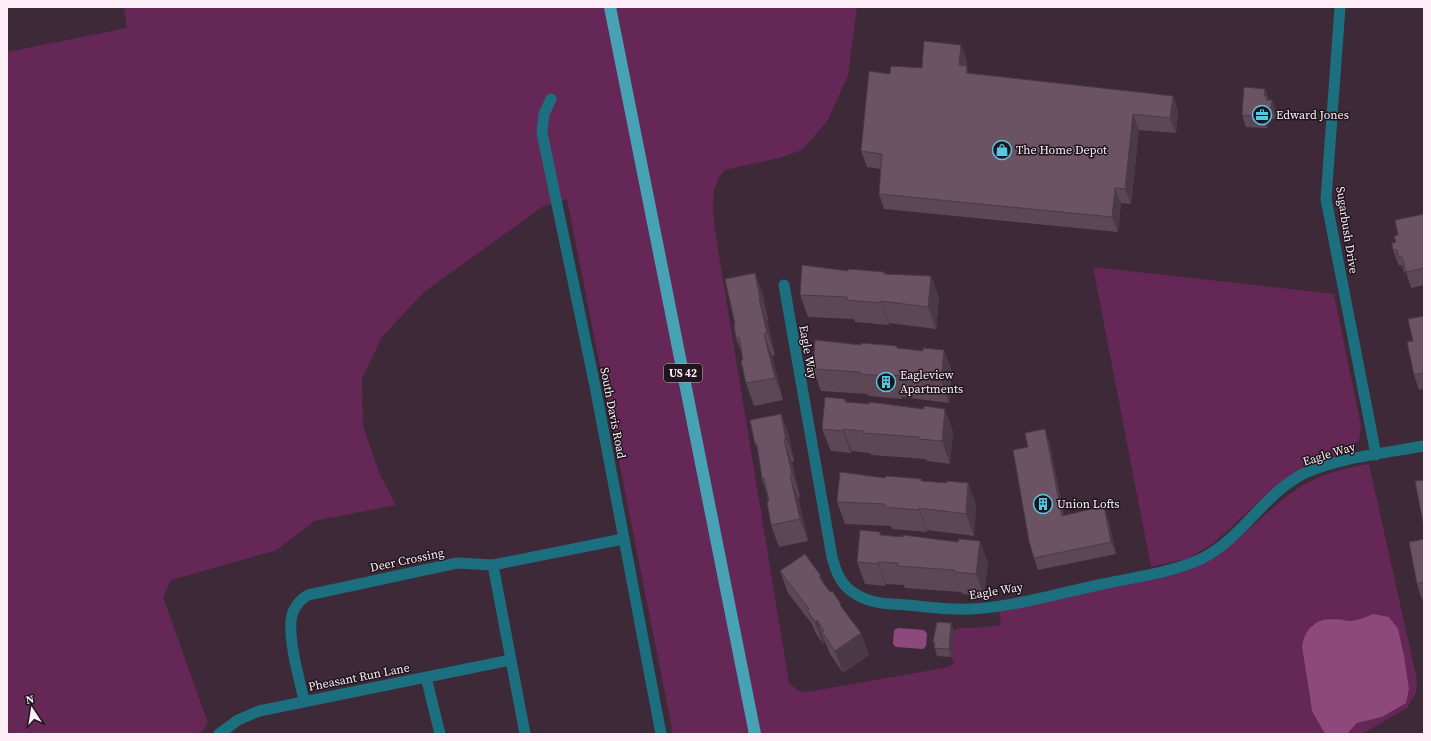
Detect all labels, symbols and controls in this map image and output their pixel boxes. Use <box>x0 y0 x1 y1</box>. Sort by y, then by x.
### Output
office icon: Edward Jones <box>1251 104 1273 126</box>
place label: Edward Jones <box>1276 107 1349 123</box>
shop icon: The Home Depot <box>991 139 1013 161</box>
place label: The Home Depot <box>1016 142 1107 158</box>
street label: Sugarbush Drive <box>1332 185 1362 275</box>
street label: Eagle Way <box>795 324 821 381</box>
road number: US 42 <box>664 364 702 382</box>
street label: South Davis Road <box>596 366 630 460</box>
place label: Eagleview Apartments <box>900 367 963 397</box>
building icon: Eagleview Apartments <box>875 371 897 393</box>
street label: Eagle Way <box>1301 438 1358 470</box>
building icon: Union Lofts <box>1032 493 1054 515</box>
place label: Union Lofts <box>1057 496 1120 512</box>
street label: Deer Crossing <box>369 544 445 576</box>
street label: Eagle Way <box>968 579 1025 603</box>
street label: Pheasant Run Lane <box>307 659 411 695</box>
north arrow <box>12 689 52 729</box>
text: N <box>25 692 36 708</box>

